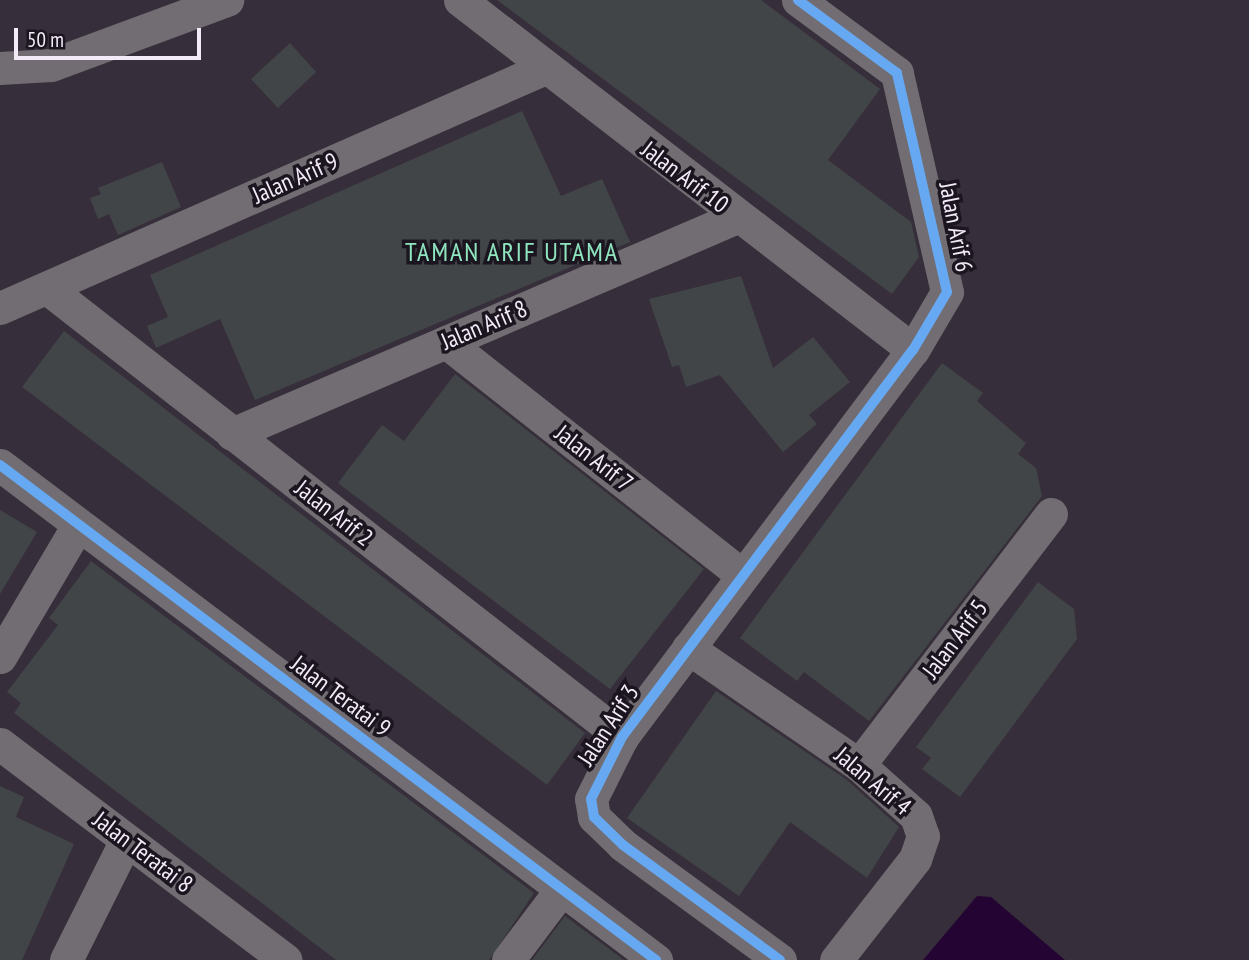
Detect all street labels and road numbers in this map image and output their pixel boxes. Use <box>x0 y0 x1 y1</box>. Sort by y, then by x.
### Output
street label: Jalan Arif 10 <box>636 135 734 219</box>
street label: Jalan Arif 9 <box>247 146 343 210</box>
street label: Jalan Arif 6 <box>933 179 979 275</box>
street label: Jalan Arif 8 <box>436 294 532 356</box>
street label: Jalan Arif 7 <box>549 419 639 497</box>
street label: Jalan Arif 2 <box>289 474 379 552</box>
street label: Jalan Arif 5 <box>916 594 994 684</box>
street label: Jalan Teratai 9 <box>285 649 397 743</box>
street label: Jalan Arif 3 <box>571 679 645 771</box>
street label: Jalan Arif 4 <box>829 741 917 821</box>
street label: Jalan Teratai 8 <box>87 805 199 899</box>

